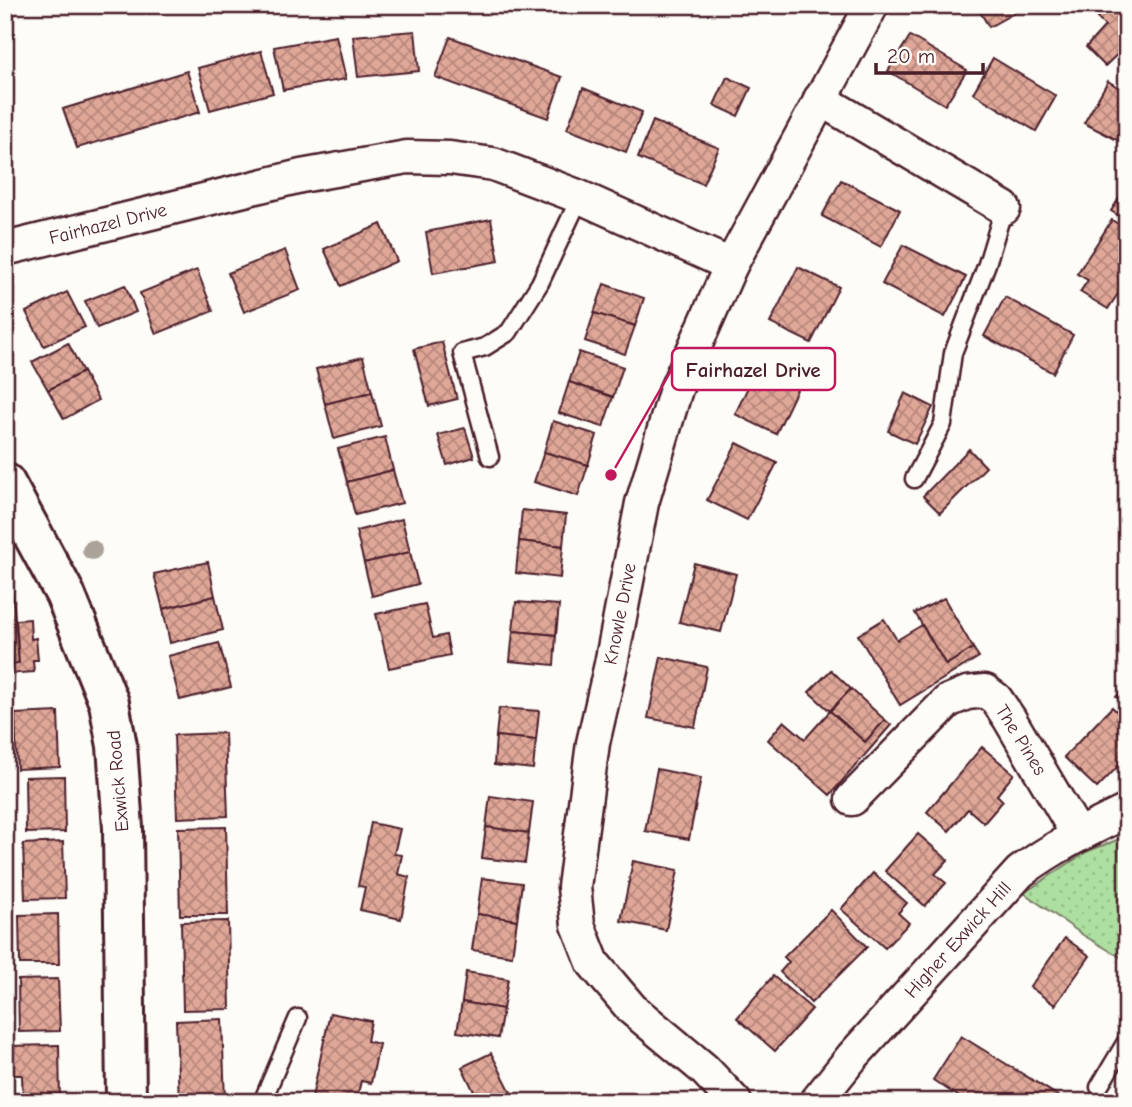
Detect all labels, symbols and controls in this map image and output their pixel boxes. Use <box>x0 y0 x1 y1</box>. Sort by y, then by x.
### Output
scale bar <box>876 32 983 76</box>
text: 20 m <box>887 44 935 68</box>
street label: Fairhazel Drive <box>47 199 169 249</box>
callout: Fairhazel Drive <box>672 348 835 390</box>
text: Fairhazel Drive <box>685 358 821 382</box>
street label: Knowle Drive <box>599 561 641 667</box>
street label: The Pines <box>991 701 1051 779</box>
street label: Exwick Road <box>103 729 133 833</box>
street label: Higher Exwick Hill <box>900 877 1016 1003</box>

